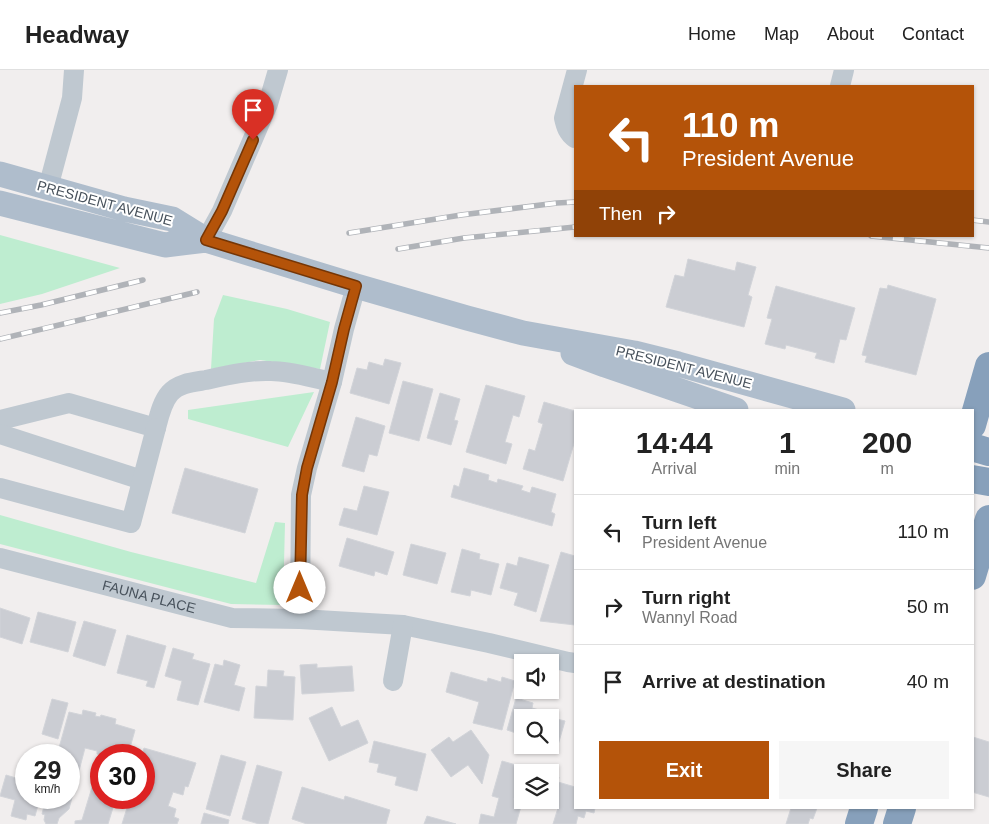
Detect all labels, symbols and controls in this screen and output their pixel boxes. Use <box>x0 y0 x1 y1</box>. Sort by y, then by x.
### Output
text: Headway <box>25 21 129 48</box>
text: Home <box>688 24 736 44</box>
text: Map <box>764 24 799 44</box>
text: About <box>827 24 874 44</box>
text: Contact <box>902 24 964 44</box>
pin <box>232 89 274 140</box>
icon: arrive <box>239 96 267 124</box>
icon: left <box>599 105 664 170</box>
text: 110 m <box>682 105 779 144</box>
text: President Avenue <box>682 146 854 171</box>
street label: PRESIDENT AVENUE <box>36 177 174 229</box>
icon: right <box>652 200 680 228</box>
text: Then <box>599 203 642 224</box>
street label: PRESIDENT AVENUE <box>614 342 754 392</box>
text: 14:44 <box>636 426 713 459</box>
text: 1 <box>779 426 796 459</box>
text: 200 <box>862 426 912 459</box>
text: Arrival <box>652 460 697 477</box>
text: min <box>774 460 800 477</box>
text: m <box>880 460 894 477</box>
text: Turn left <box>642 512 717 533</box>
icon: left <box>599 518 627 546</box>
text: 110 m <box>898 521 949 542</box>
text: President Avenue <box>642 534 767 551</box>
position arrow <box>273 561 325 613</box>
street label: FAUNA PLACE <box>101 577 197 616</box>
text: Turn right <box>642 587 730 608</box>
icon: right <box>599 593 627 621</box>
text: 50 m <box>907 596 949 617</box>
text: Wannyl Road <box>642 609 737 626</box>
map controls <box>514 654 559 809</box>
button: sound <box>514 654 559 699</box>
icon: arrive <box>599 668 627 696</box>
text: Arrive at destination <box>642 671 826 692</box>
text: 40 m <box>907 671 949 692</box>
button: search <box>514 709 559 754</box>
button: Exit <box>599 741 769 799</box>
button: Share <box>779 741 949 799</box>
speed limit sign: 30 <box>90 744 155 809</box>
text: 29 <box>34 756 61 784</box>
button: layers <box>514 764 559 809</box>
text: km/h <box>34 782 61 796</box>

